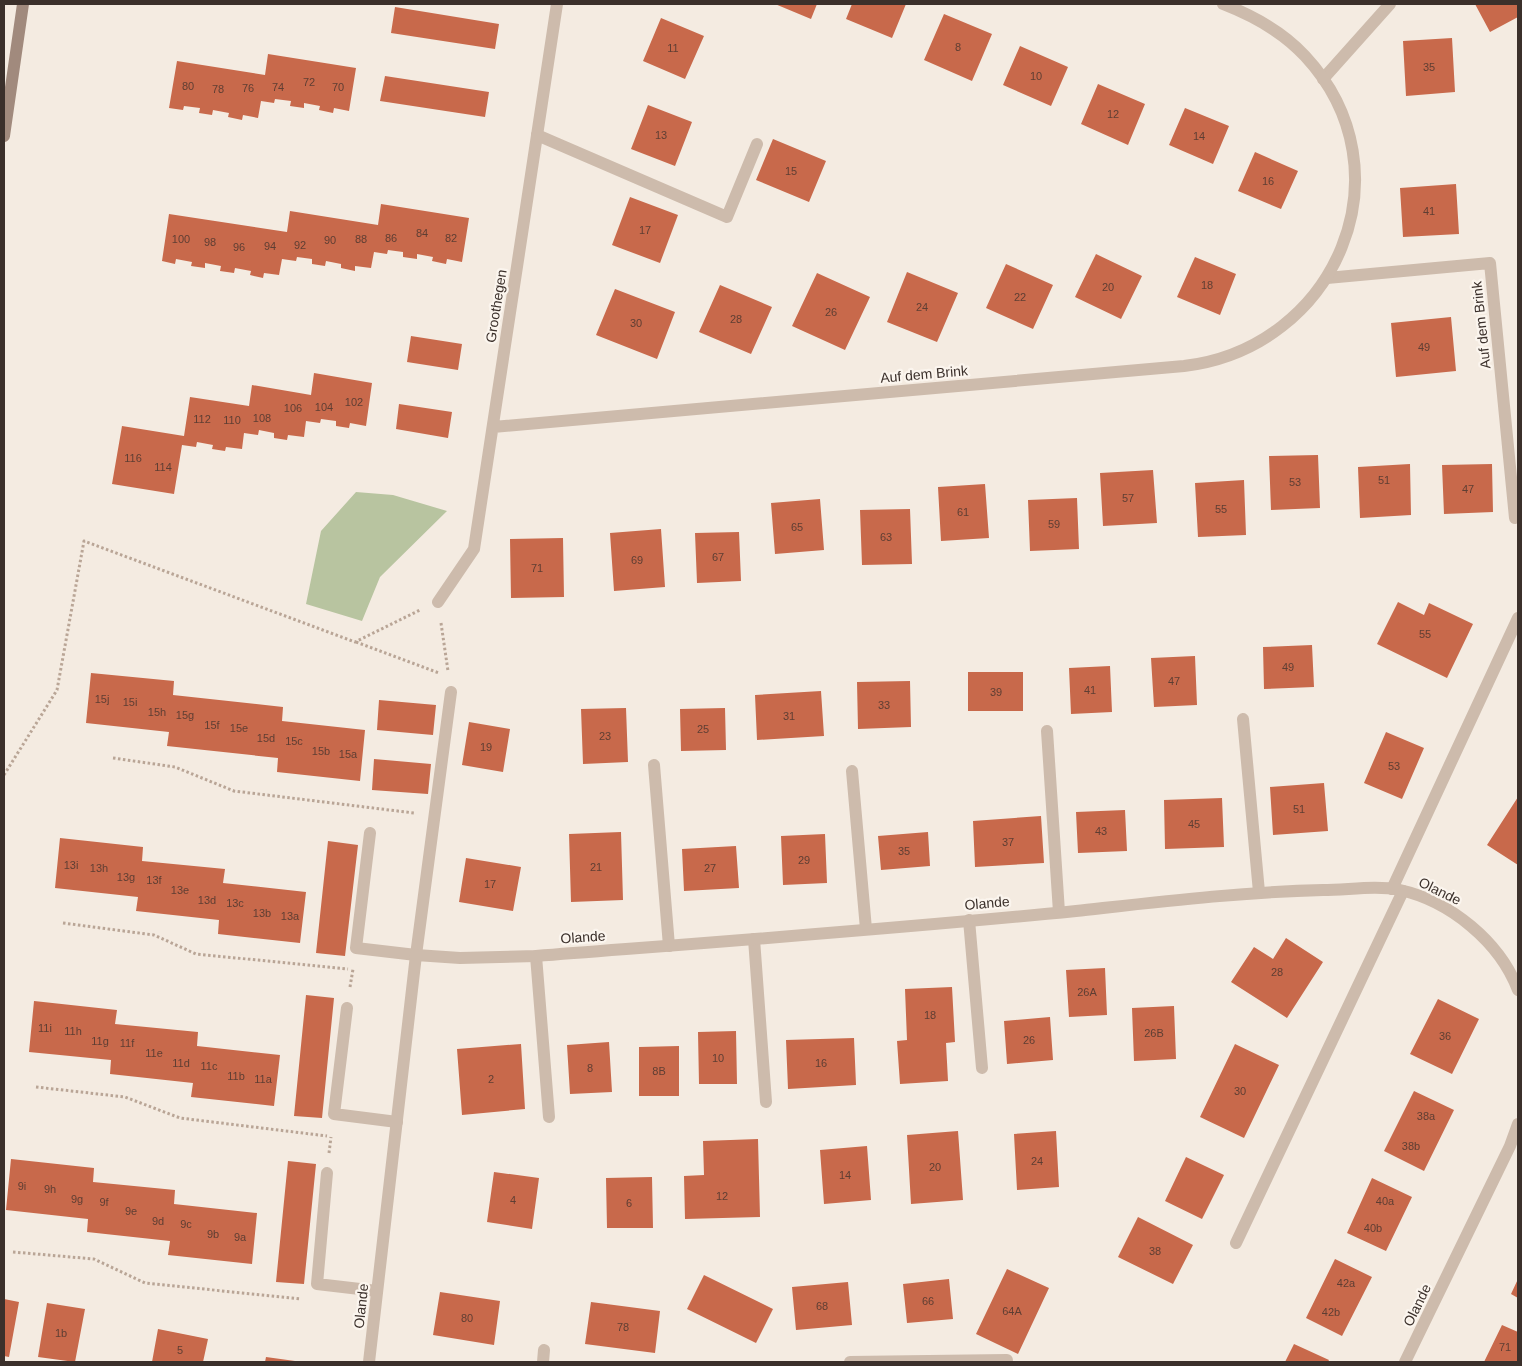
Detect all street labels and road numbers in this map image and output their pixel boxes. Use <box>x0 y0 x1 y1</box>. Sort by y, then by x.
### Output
street label: Groothegen <box>482 268 510 344</box>
street label: Auf dem Brink <box>1468 279 1494 370</box>
street label: Auf dem Brink <box>880 362 969 386</box>
street label: Olande <box>1416 874 1464 908</box>
street label: Olande <box>964 893 1010 913</box>
street label: Olande <box>560 927 606 947</box>
street label: Olande <box>1400 1281 1434 1329</box>
street label: Olande <box>351 1283 371 1329</box>

